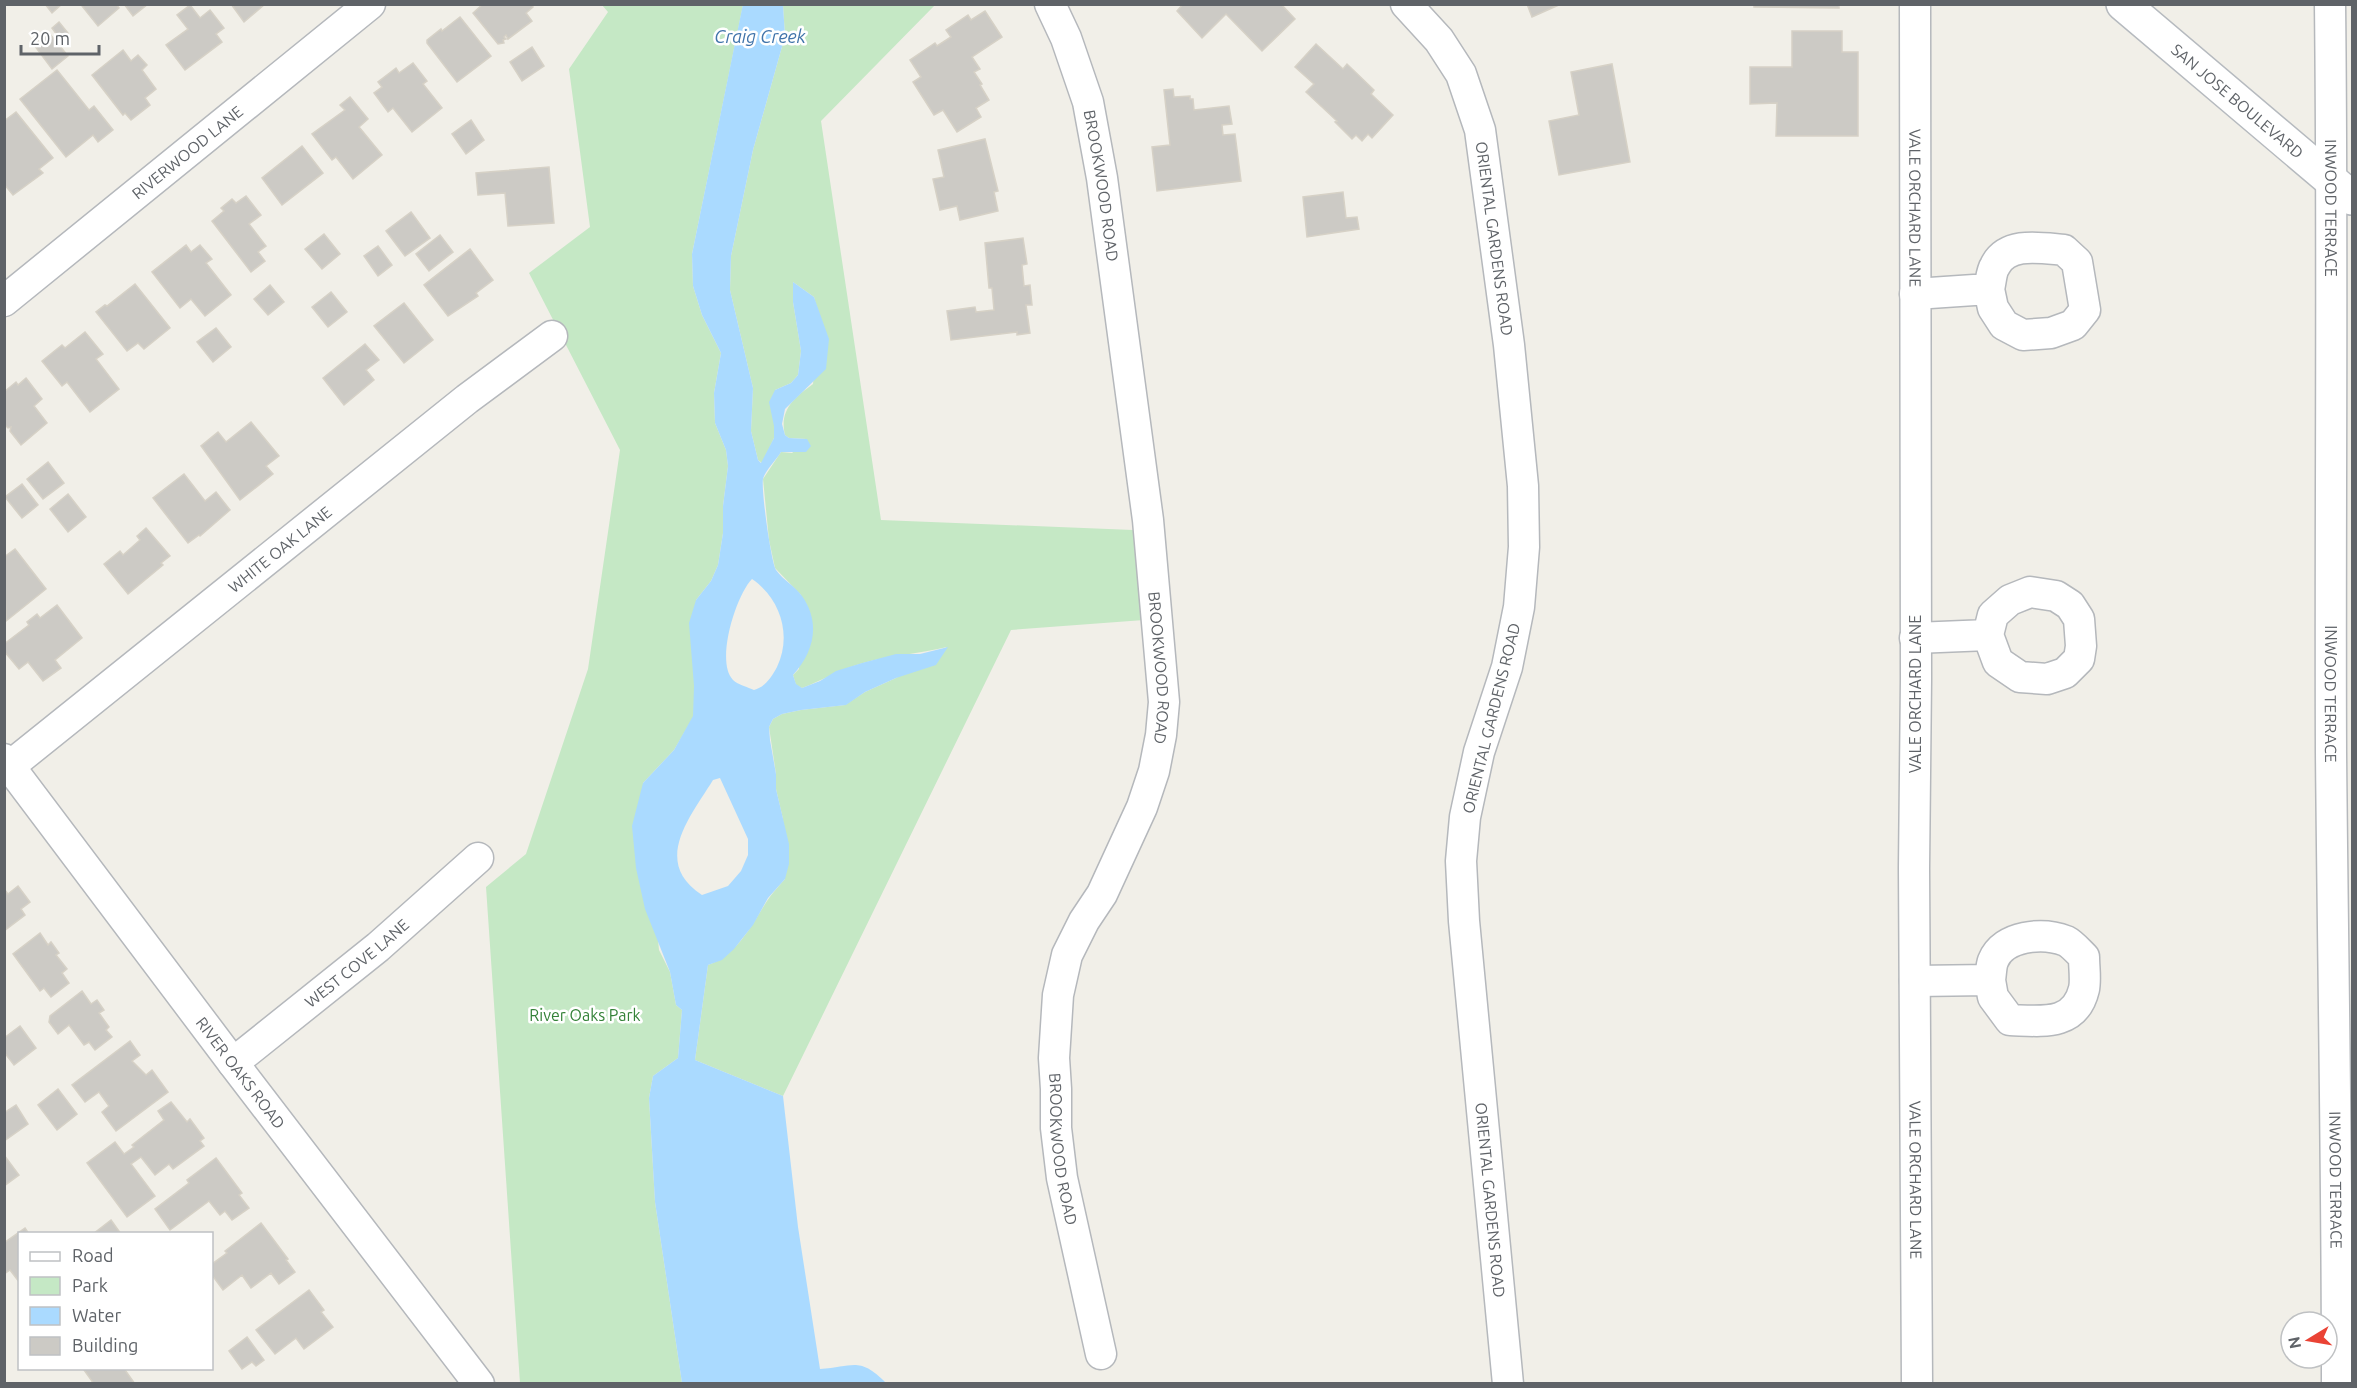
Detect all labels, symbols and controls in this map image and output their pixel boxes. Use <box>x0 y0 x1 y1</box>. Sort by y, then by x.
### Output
scale bar <box>21 18 99 56</box>
water label: Craig Creek <box>714 26 807 46</box>
text: 20 m <box>30 28 70 48</box>
street label: SAN JOSE BOULEVARD <box>2168 40 2307 162</box>
street label: RIVERWOOD LANE <box>128 102 246 203</box>
street label: BROOKWOOD ROAD <box>1081 108 1122 263</box>
street label: VALE ORCHARD LANE <box>1906 129 1924 287</box>
street label: INWOOD TERRACE <box>2322 139 2340 277</box>
street label: ORIENTAL GARDENS ROAD <box>1473 140 1517 337</box>
street label: WHITE OAK LANE <box>225 503 335 596</box>
street label: BROOKWOOD ROAD <box>1145 591 1173 746</box>
street label: VALE ORCHARD LANE <box>1906 615 1924 773</box>
street label: ORIENTAL GARDENS ROAD <box>1459 621 1523 815</box>
street label: INWOOD TERRACE <box>2322 625 2340 763</box>
street label: WEST COVE LANE <box>301 915 412 1011</box>
park label: River Oaks Park <box>529 1006 641 1024</box>
street label: RIVER OAKS ROAD <box>193 1013 289 1132</box>
street label: BROOKWOOD ROAD <box>1046 1072 1081 1227</box>
street label: VALE ORCHARD LANE <box>1906 1101 1925 1259</box>
street label: ORIENTAL GARDENS ROAD <box>1472 1102 1509 1298</box>
street label: INWOOD TERRACE <box>2326 1111 2346 1249</box>
legend <box>18 1232 213 1370</box>
text: Road <box>72 1245 114 1265</box>
text: Park <box>72 1275 108 1295</box>
text: Water <box>72 1305 122 1325</box>
north arrow <box>2279 1310 2339 1370</box>
text: Building <box>72 1335 138 1355</box>
text: N <box>2284 1335 2304 1350</box>

